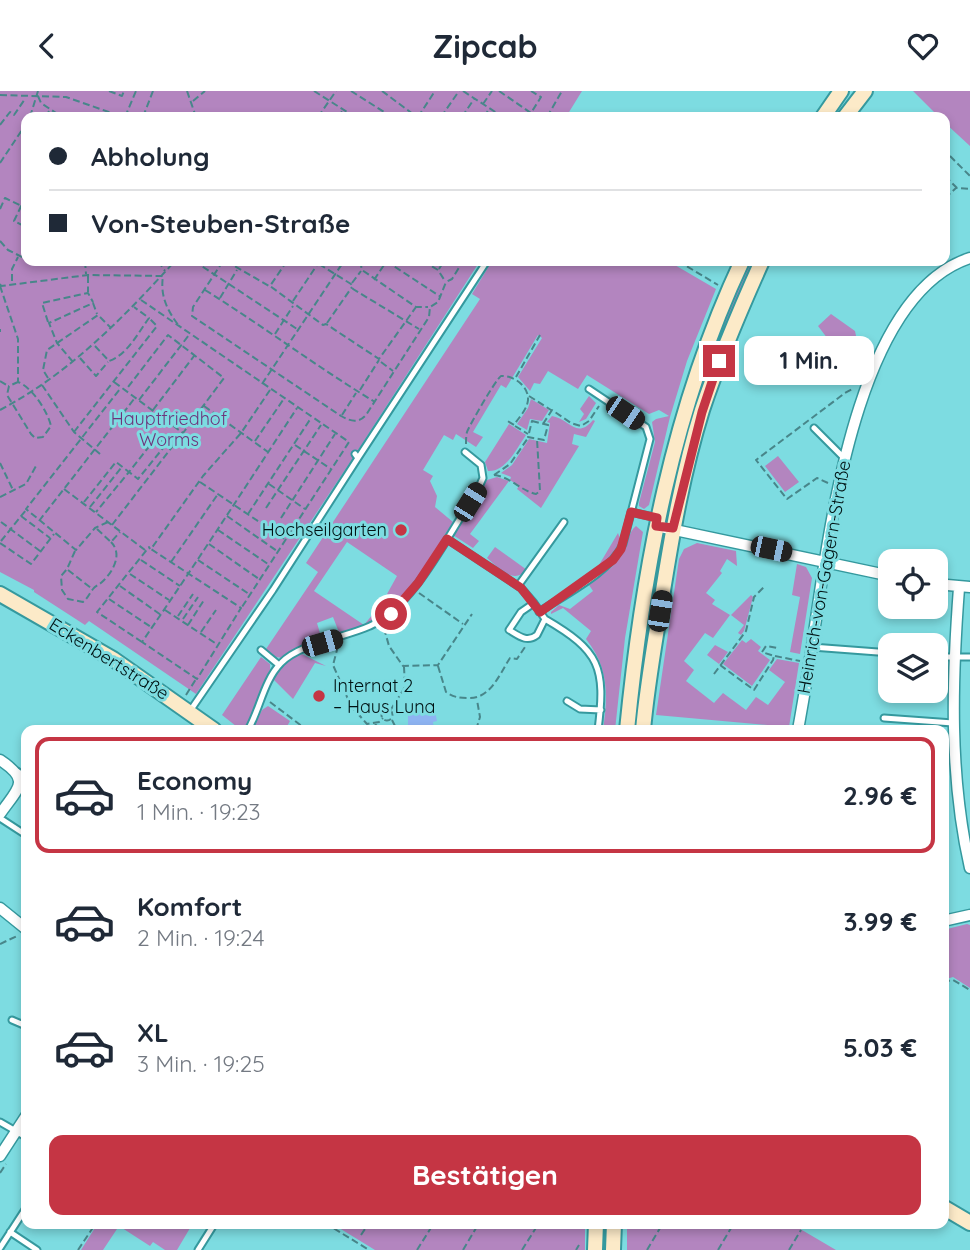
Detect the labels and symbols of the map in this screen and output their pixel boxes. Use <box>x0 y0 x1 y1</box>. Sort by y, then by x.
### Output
callout: 1 Min. <box>744 337 873 385</box>
route end <box>703 345 735 377</box>
car <box>602 393 649 433</box>
park label: Hauptfriedhof Worms <box>111 407 228 451</box>
street label: Heinrich-von-Gagern-Straße <box>792 458 855 695</box>
car <box>450 479 491 525</box>
place label: Hochseilgarten <box>262 518 387 541</box>
marker: Hochseilgarten <box>393 522 409 538</box>
car <box>749 534 794 564</box>
car <box>647 589 674 633</box>
route start <box>375 598 407 630</box>
street label: Eckenbertstraße <box>45 613 173 705</box>
car <box>299 627 346 659</box>
place label: Internat 2 – Haus Luna <box>333 674 436 718</box>
marker: Internat 2 – Haus Luna <box>311 688 327 704</box>

